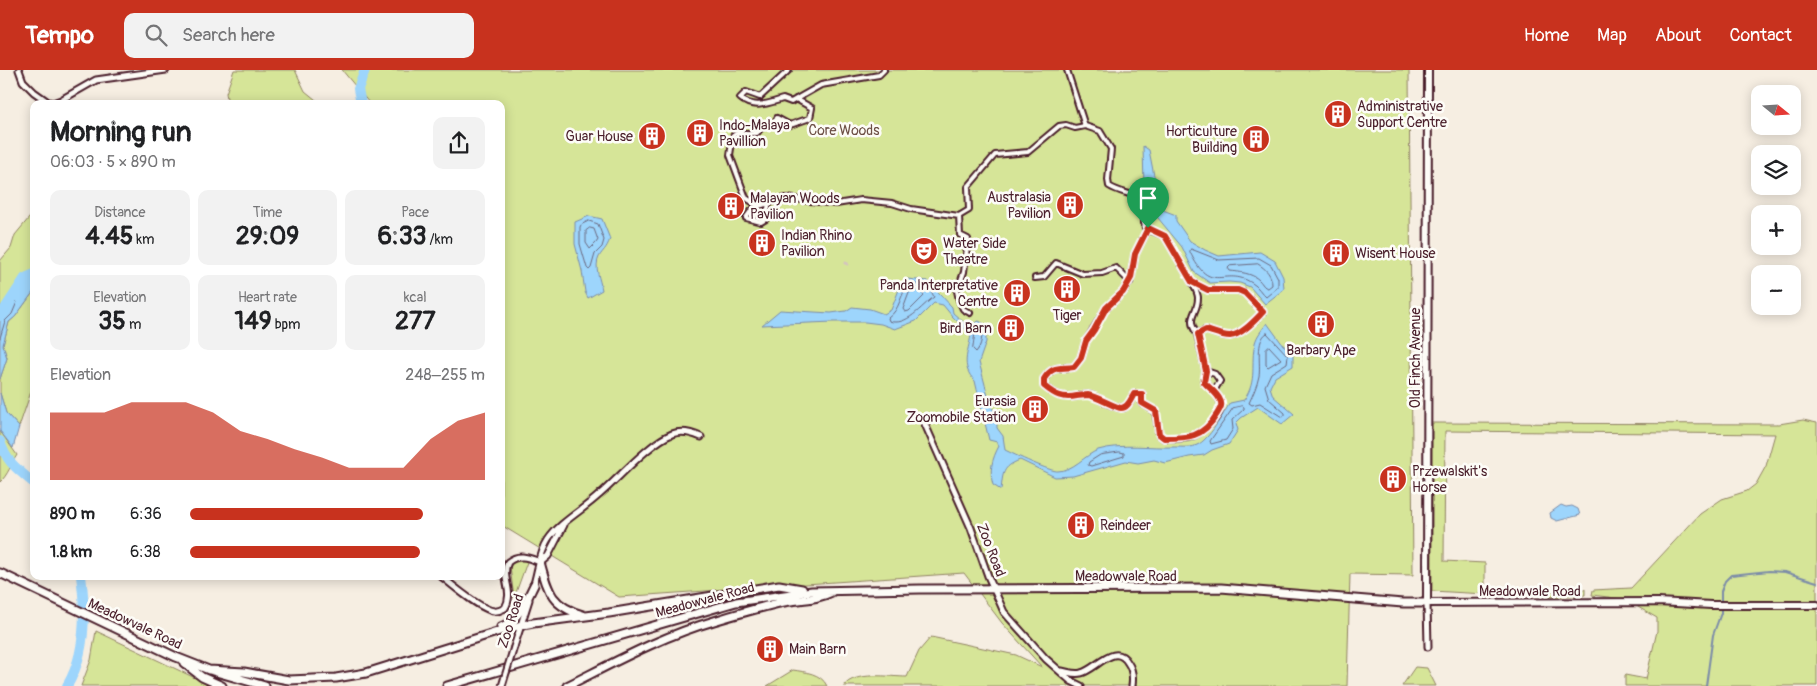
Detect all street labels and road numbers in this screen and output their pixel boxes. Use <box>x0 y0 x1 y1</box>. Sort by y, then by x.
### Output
street label: Old Finch Avenue <box>1407 308 1424 408</box>
street label: Zoo Road <box>973 521 1009 579</box>
street label: Meadowvale Road <box>1075 568 1177 585</box>
street label: Meadowvale Road <box>654 579 757 621</box>
street label: Meadowvale Road <box>1479 583 1581 600</box>
street label: Zoo Road <box>494 592 528 650</box>
street label: Meadowvale Road <box>85 595 185 653</box>

